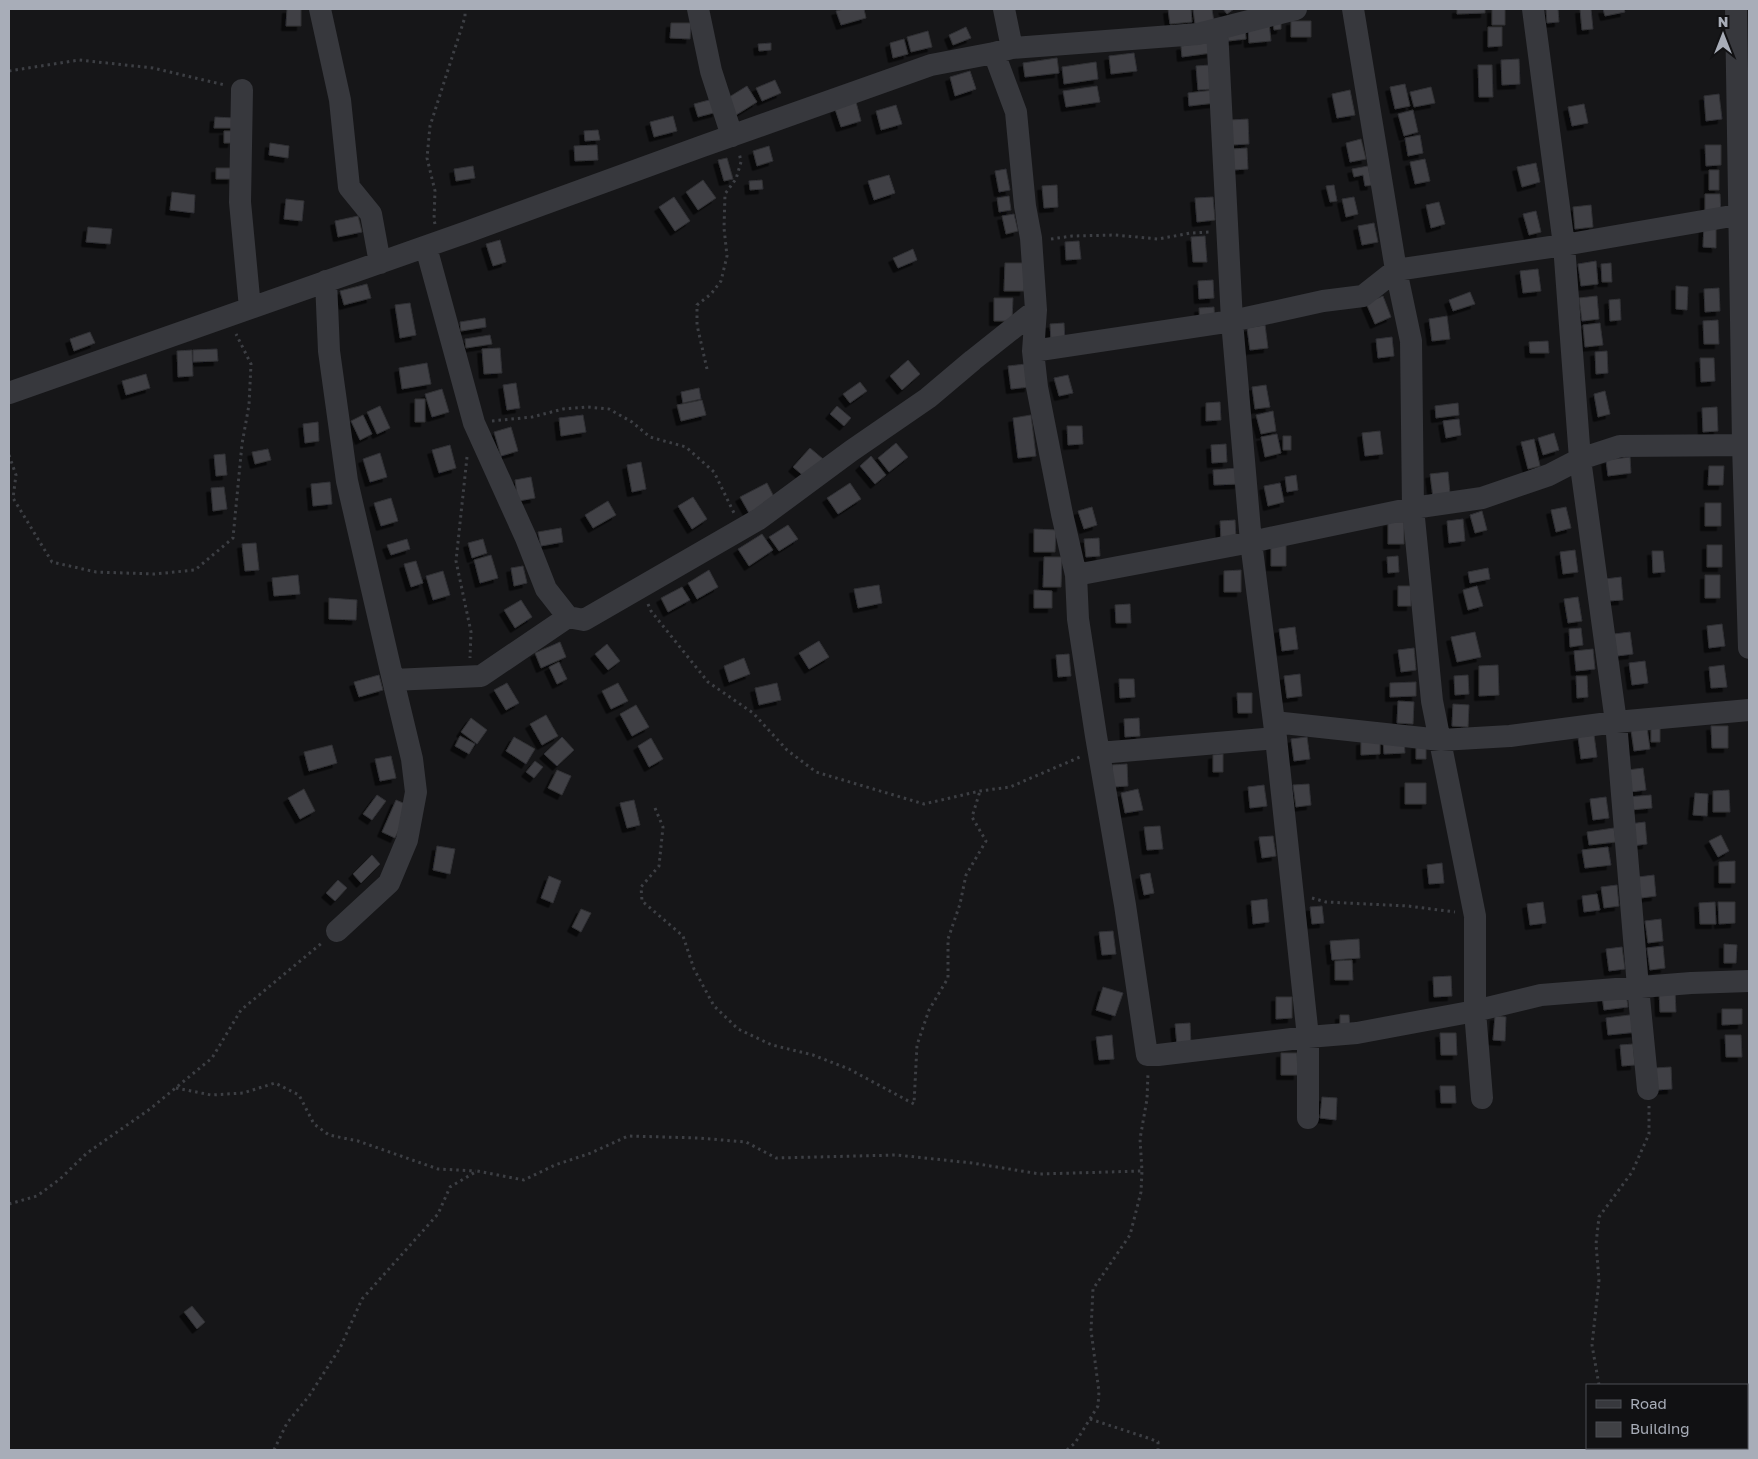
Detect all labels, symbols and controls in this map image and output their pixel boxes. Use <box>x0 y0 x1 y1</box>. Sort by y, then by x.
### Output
north arrow <box>1698 10 1748 60</box>
text: N <box>1718 13 1728 30</box>
legend <box>1586 1384 1748 1449</box>
text: Road <box>1630 1394 1667 1412</box>
text: Building <box>1630 1419 1690 1437</box>

